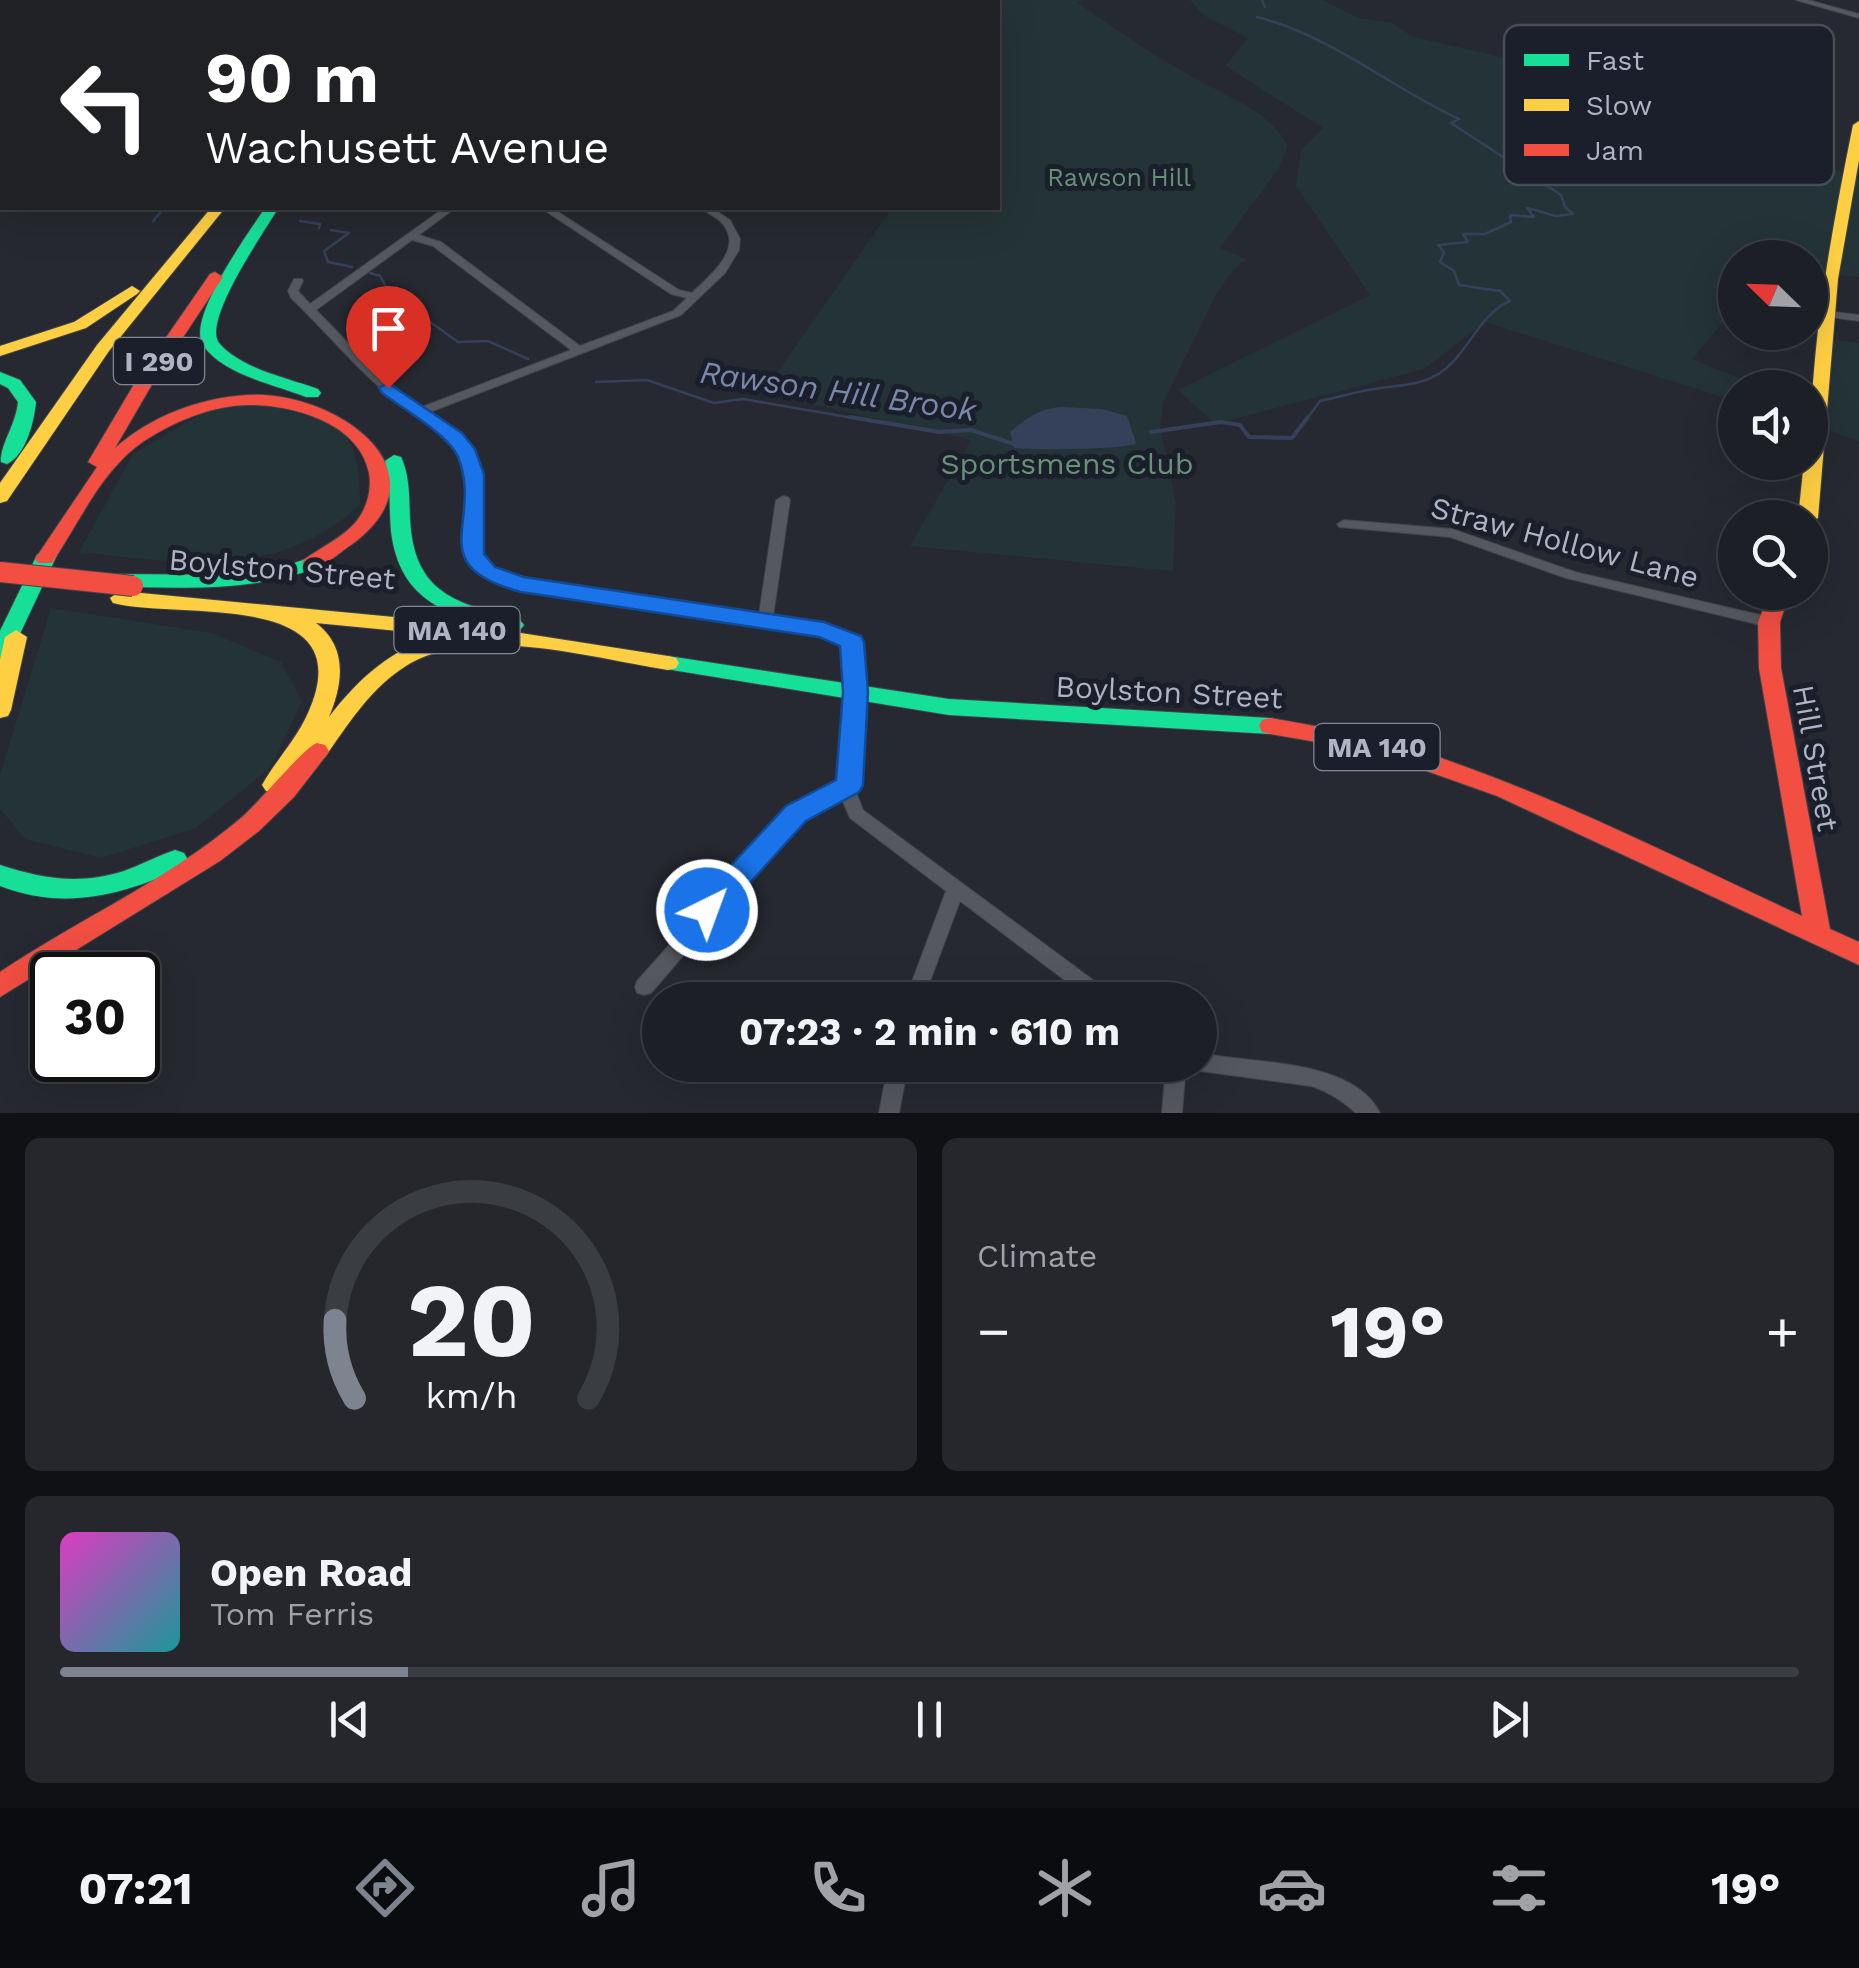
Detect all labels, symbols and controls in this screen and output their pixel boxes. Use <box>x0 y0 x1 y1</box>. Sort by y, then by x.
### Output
legend <box>1504 25 1834 185</box>
text: 90 m <box>205 37 379 119</box>
icon: left <box>40 40 170 170</box>
text: Fast <box>1586 44 1644 77</box>
text: Slow <box>1586 89 1652 122</box>
text: Wachusett Avenue <box>205 121 609 174</box>
text: Jam <box>1586 134 1644 167</box>
park label: Rawson Hill <box>1047 163 1191 192</box>
north arrow <box>1718 240 1828 350</box>
map controls <box>1718 240 1828 610</box>
pin <box>346 286 431 389</box>
icon: arrive <box>361 301 416 356</box>
road number: I 290 <box>114 338 204 384</box>
water label: Rawson Hill Brook <box>698 353 980 429</box>
button: sound <box>1718 370 1828 480</box>
park label: Sportsmens Club <box>940 446 1194 481</box>
street label: Straw Hollow Lane <box>1427 489 1703 595</box>
button: search <box>1718 500 1828 610</box>
street label: Boylston Street <box>167 542 397 596</box>
road number: MA 140 <box>394 607 520 653</box>
street label: Boylston Street <box>1055 669 1284 715</box>
street label: Hill Street <box>1786 682 1846 834</box>
road number: MA 140 <box>1314 724 1440 770</box>
position arrow <box>655 858 759 962</box>
speed limit sign: 30 <box>30 952 160 1082</box>
text: 07:23 · 2 min · 610 m <box>739 1010 1120 1054</box>
text: Climate <box>977 1237 1097 1275</box>
text: 20 <box>407 1259 535 1381</box>
text: 19° <box>1330 1287 1446 1375</box>
text: − <box>977 1299 1010 1363</box>
text: + <box>1766 1299 1799 1363</box>
text: km/h <box>425 1375 517 1417</box>
text: Open Road <box>210 1551 412 1595</box>
text: Tom Ferris <box>210 1595 374 1633</box>
icon: previous <box>322 1692 377 1747</box>
icon: pause <box>902 1692 957 1747</box>
icon: next <box>1482 1692 1537 1747</box>
icon: directions <box>350 1853 420 1923</box>
icon: music <box>576 1853 646 1923</box>
icon: phone <box>803 1853 873 1923</box>
icon: climate <box>1030 1853 1100 1923</box>
icon: car <box>1257 1853 1327 1923</box>
icon: filters <box>1484 1853 1554 1923</box>
text: 07:21 <box>78 1862 193 1915</box>
text: 19° <box>1711 1862 1780 1915</box>

